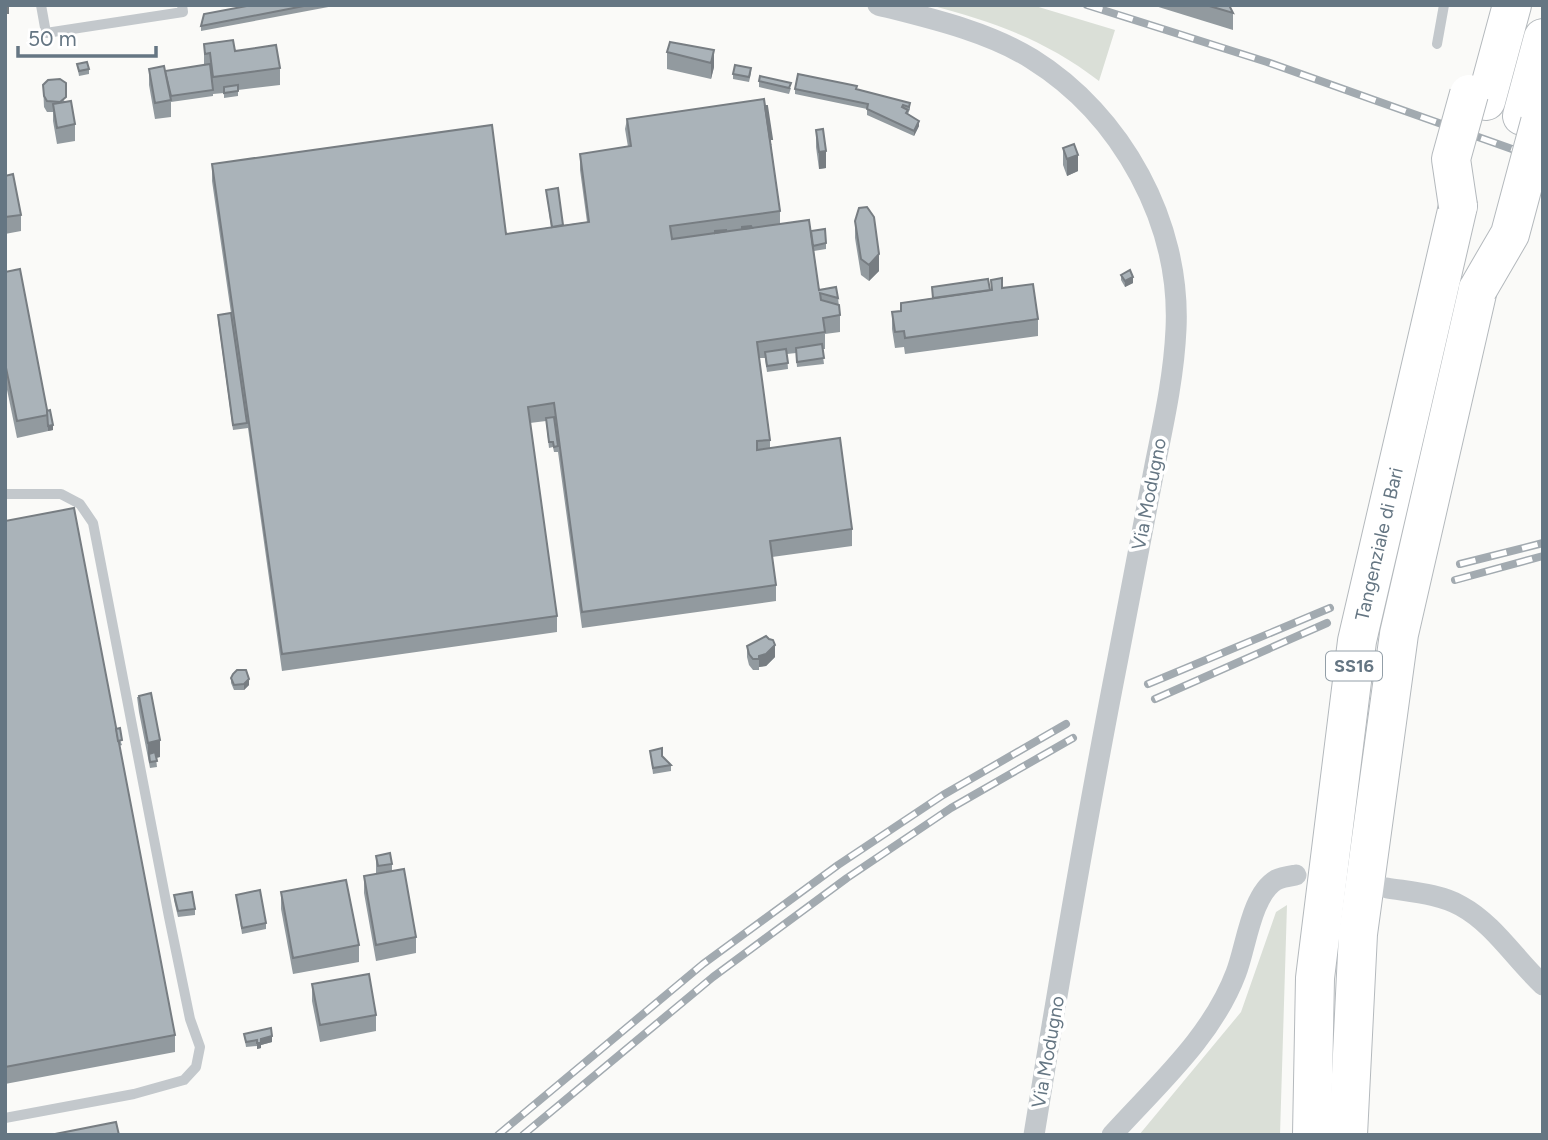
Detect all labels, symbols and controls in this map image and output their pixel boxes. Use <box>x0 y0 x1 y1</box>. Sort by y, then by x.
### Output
scale bar <box>18 14 156 58</box>
text: 50 m <box>28 26 77 51</box>
street label: Via Modugno <box>1127 436 1171 552</box>
street label: Tangenziale di Bari <box>1350 465 1408 623</box>
road number: SS16 <box>1326 652 1382 680</box>
street label: Via Modugno <box>1027 994 1069 1110</box>

